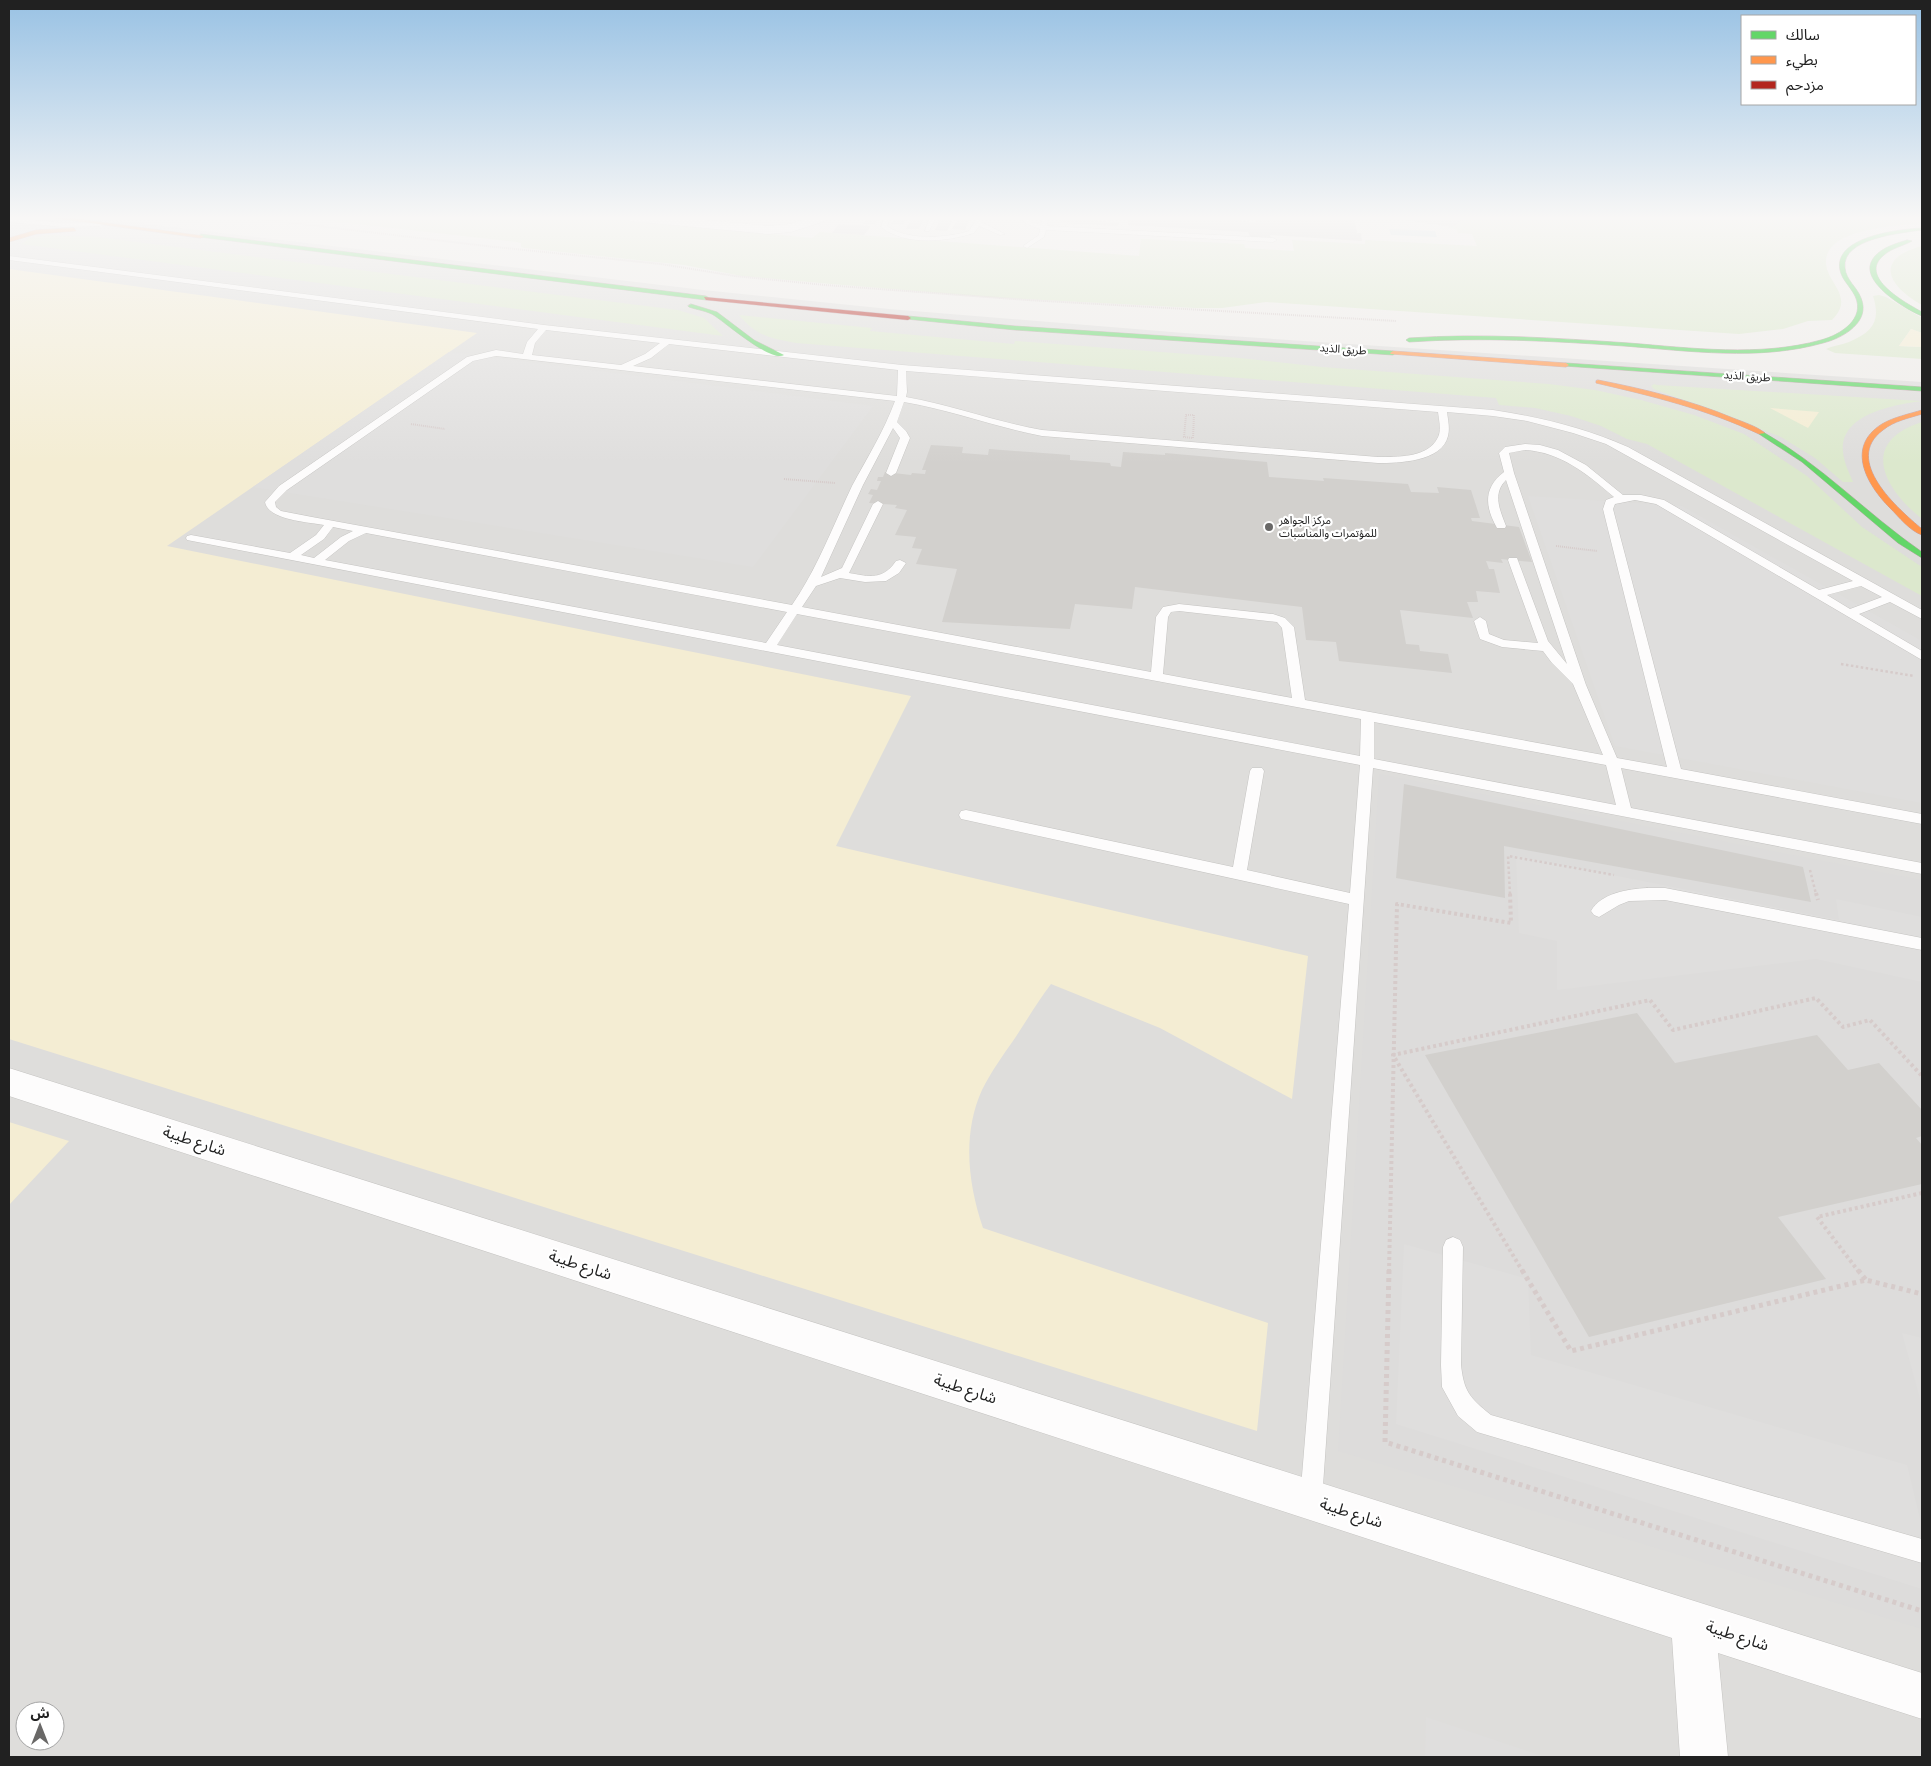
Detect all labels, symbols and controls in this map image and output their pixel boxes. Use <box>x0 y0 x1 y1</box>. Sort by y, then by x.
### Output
legend <box>1741 15 1916 105</box>
text: سالك <box>1786 27 1820 46</box>
text: بطيء <box>1786 52 1818 71</box>
text: مزدحم <box>1786 77 1824 96</box>
street label: طريق الذيد <box>1319 341 1367 359</box>
street label: طريق الذيد <box>1723 368 1771 386</box>
place label: مركز الجواهر للمؤتمرات والمناسبات <box>1278 514 1377 541</box>
marker: مركز الجواهر للمؤتمرات والمناسبات <box>1263 521 1275 533</box>
street label: شارع طيبة <box>160 1122 228 1163</box>
street label: شارع طيبة <box>546 1246 614 1287</box>
street label: شارع طيبة <box>931 1370 999 1411</box>
street label: شارع طيبة <box>1317 1494 1385 1535</box>
street label: شارع طيبة <box>1703 1617 1771 1658</box>
north arrow <box>15 1701 65 1751</box>
text: ش <box>30 1706 50 1723</box>

